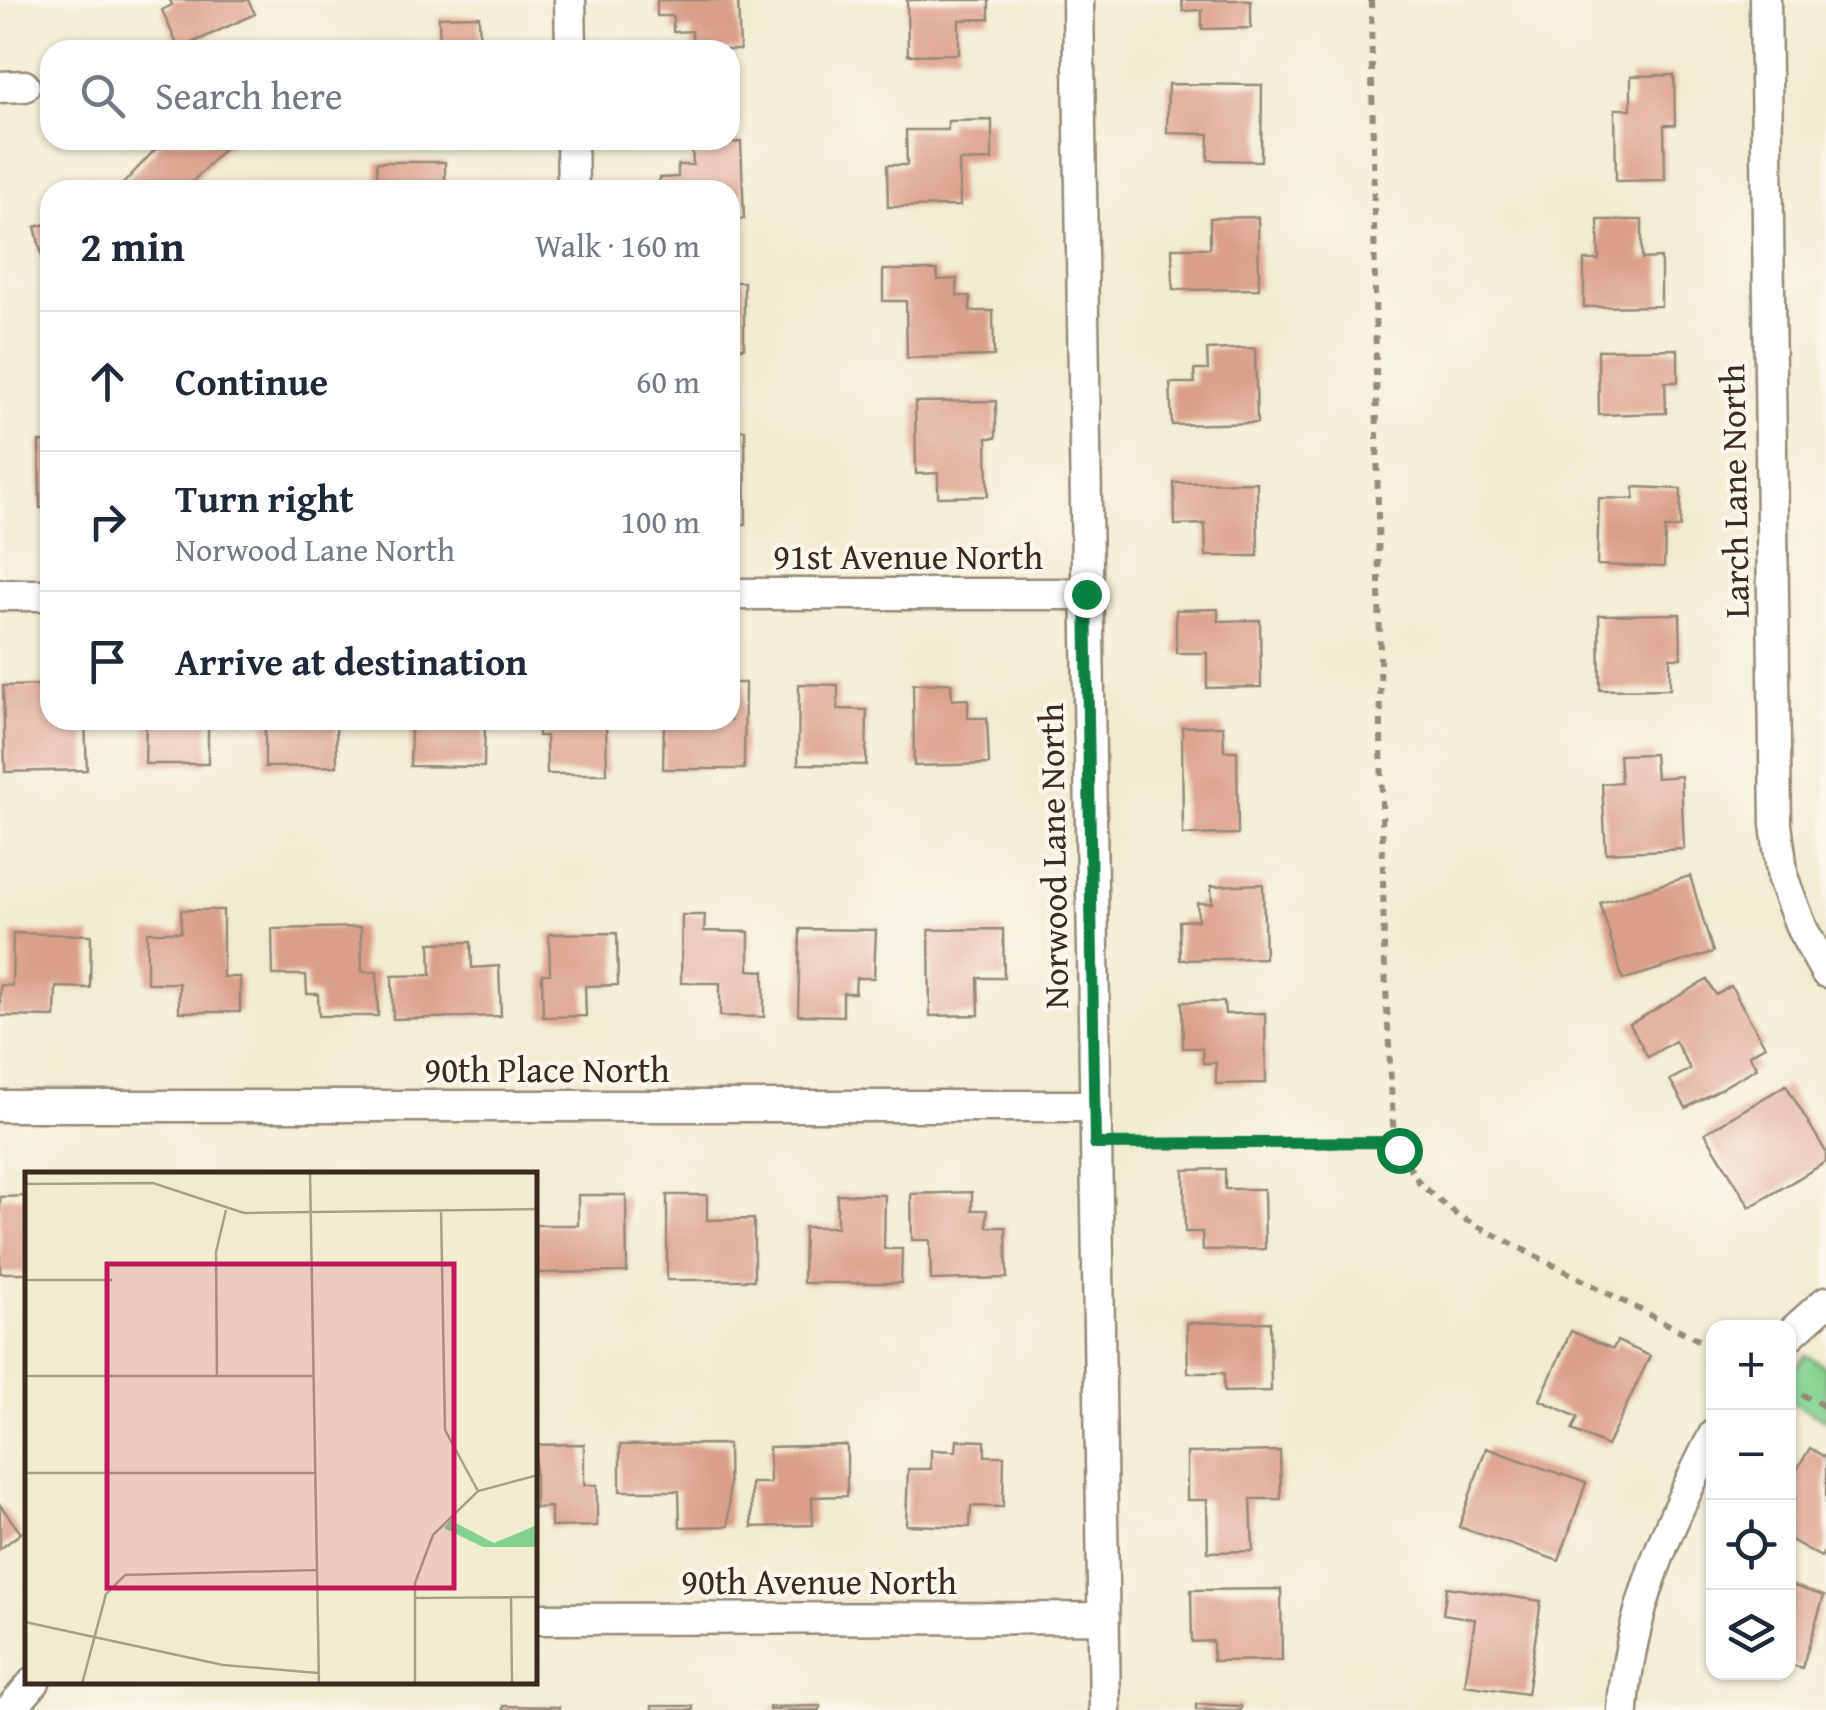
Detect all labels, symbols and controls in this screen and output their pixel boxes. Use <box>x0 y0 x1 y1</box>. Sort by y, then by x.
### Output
search box <box>40 40 740 150</box>
text: Search here <box>155 67 343 123</box>
icon: search <box>75 68 130 123</box>
text: 2 min <box>80 215 185 276</box>
text: Walk · 160 m <box>535 222 700 269</box>
text: Continue <box>175 353 328 409</box>
icon: ahead <box>80 354 135 409</box>
text: 60 m <box>636 358 700 405</box>
street label: Larch Lane North <box>1706 363 1762 619</box>
text: Turn right <box>175 470 354 526</box>
icon: right <box>80 494 135 549</box>
text: 100 m <box>621 498 700 545</box>
text: Norwood Lane North <box>175 526 455 573</box>
street label: 91st Avenue North <box>773 531 1043 582</box>
route end <box>1064 572 1110 618</box>
text: Arrive at destination <box>175 633 528 689</box>
icon: arrive <box>80 634 135 689</box>
street label: Norwood Lane North <box>1025 702 1081 1009</box>
street label: 90th Place North <box>424 1044 670 1095</box>
route start <box>1377 1128 1423 1174</box>
inset map <box>25 1172 538 1685</box>
map controls <box>1706 1320 1796 1680</box>
button: + <box>1706 1320 1796 1410</box>
button: − <box>1706 1410 1796 1500</box>
button: locate <box>1706 1500 1796 1590</box>
street label: 90th Avenue North <box>681 1556 957 1607</box>
button: layers <box>1706 1590 1796 1680</box>

